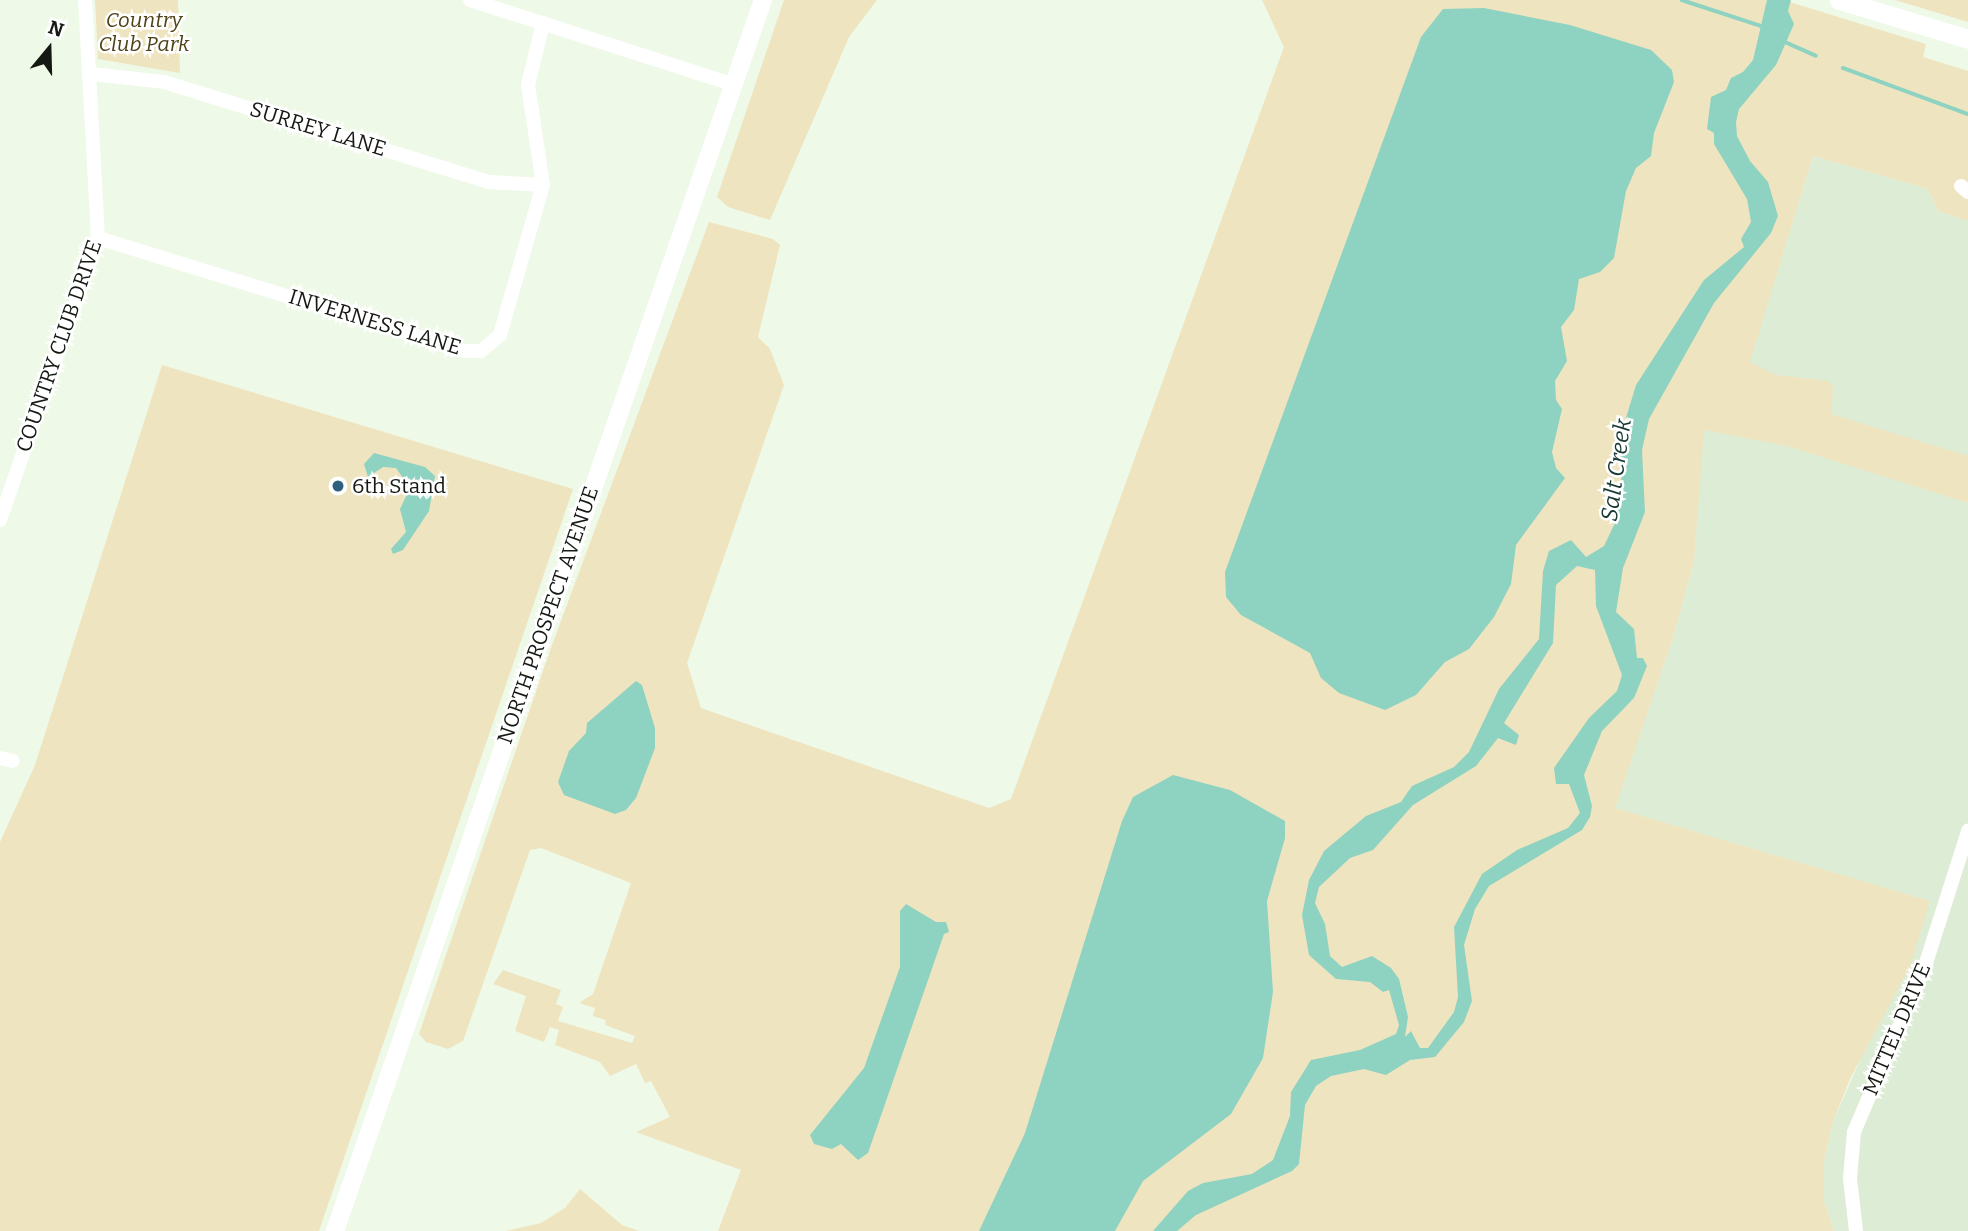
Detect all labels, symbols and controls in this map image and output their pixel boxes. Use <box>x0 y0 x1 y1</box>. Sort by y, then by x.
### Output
park label: Country Club Park <box>99 7 189 57</box>
north arrow <box>14 14 84 84</box>
text: N <box>45 15 67 42</box>
street label: SURREY LANE <box>247 96 389 162</box>
street label: COUNTRY CLUB DRIVE <box>11 237 107 455</box>
street label: INVERNESS LANE <box>286 284 464 360</box>
water label: Salt Creek <box>1595 417 1637 523</box>
place label: 6th Stand <box>352 473 446 499</box>
marker: 6th Stand <box>330 478 346 494</box>
street label: NORTH PROSPECT AVENUE <box>492 483 604 747</box>
street label: MITTEL DRIVE <box>1858 959 1936 1099</box>

